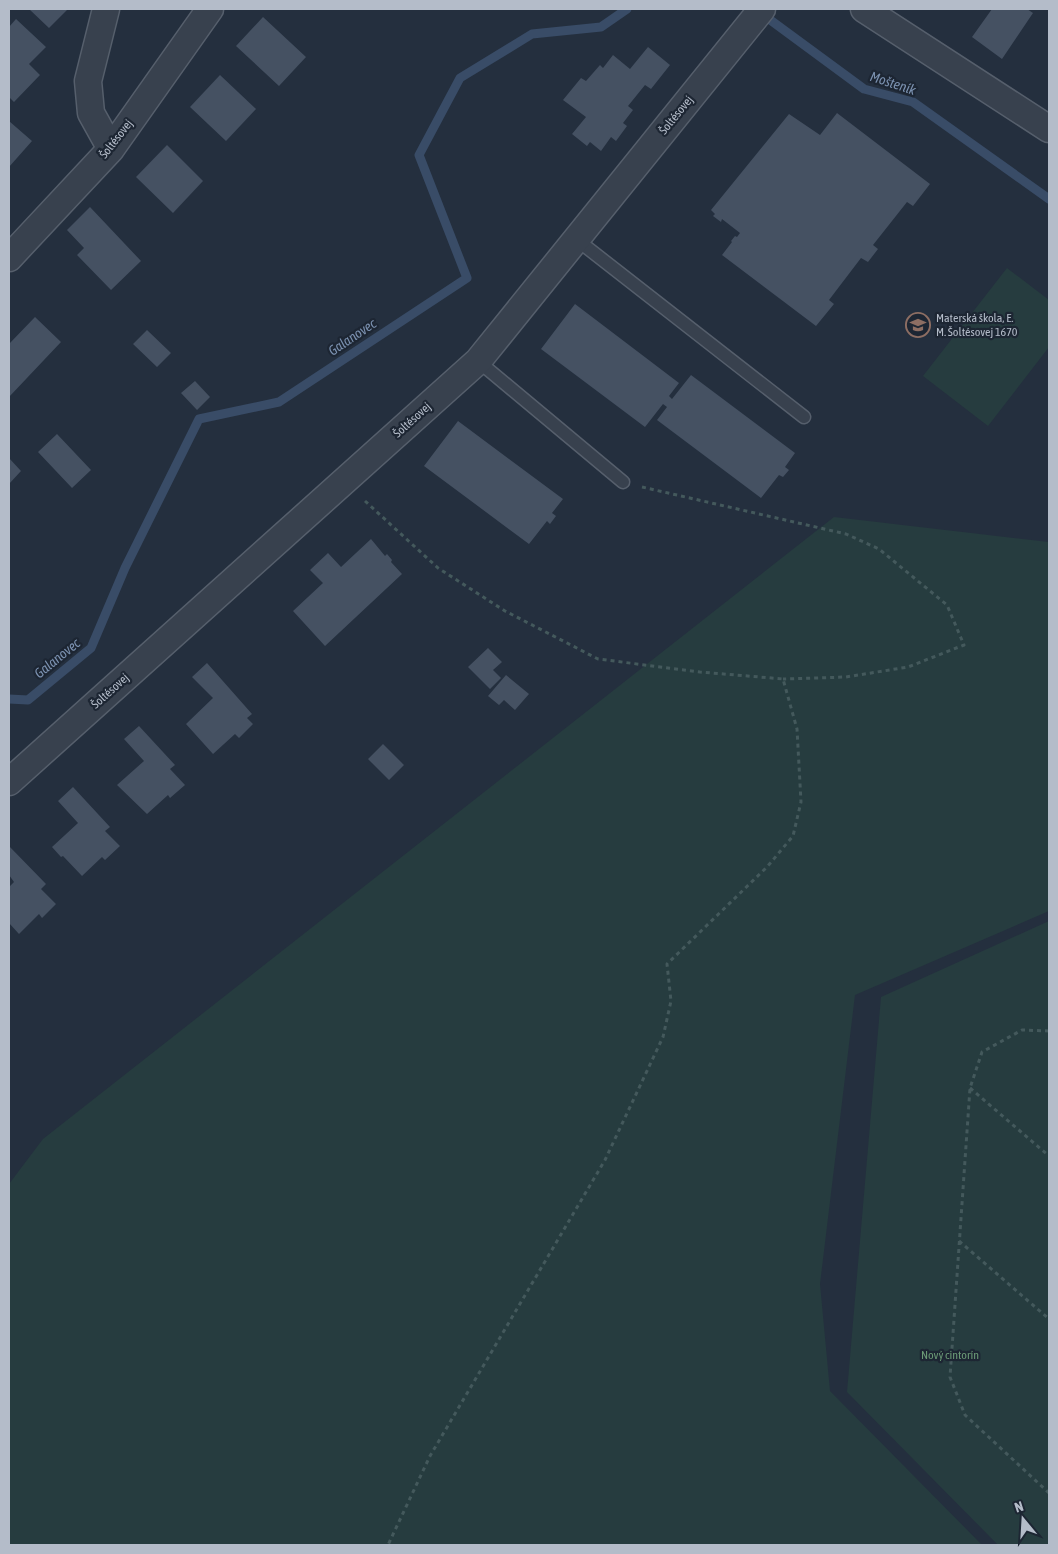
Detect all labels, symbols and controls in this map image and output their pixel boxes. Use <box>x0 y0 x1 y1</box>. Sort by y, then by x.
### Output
water label: Mošteník <box>868 68 919 98</box>
street label: Šoltésovej <box>656 93 696 137</box>
street label: Šoltésovej <box>96 117 136 161</box>
place label: Materská škola, E. M. Šoltésovej 1670 <box>936 311 1018 339</box>
school or university icon: Materská škola, E. M. Šoltésovej 1670 <box>905 312 931 338</box>
water label: Galanovec <box>325 315 380 359</box>
street label: Šoltésovej <box>390 400 434 440</box>
water label: Galanovec <box>31 634 84 681</box>
street label: Šoltésovej <box>88 671 132 711</box>
park label: Nový cintorín <box>921 1348 979 1362</box>
north arrow <box>998 1494 1048 1544</box>
text: N <box>1013 1498 1025 1516</box>

